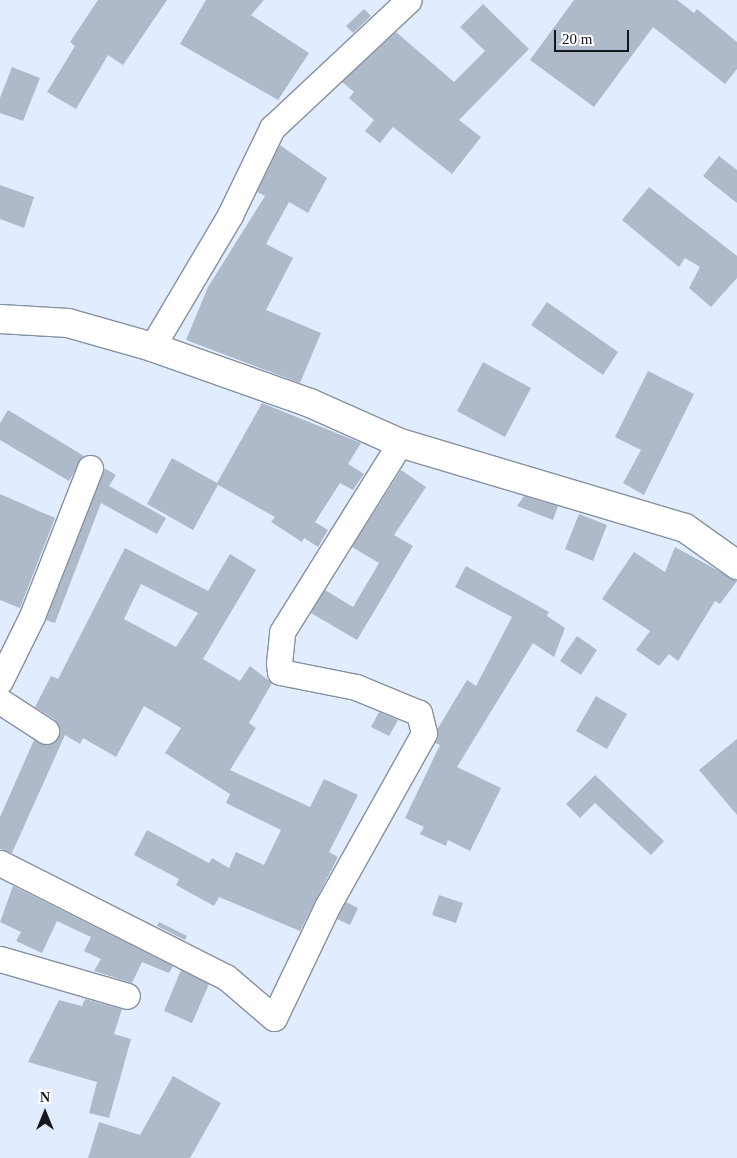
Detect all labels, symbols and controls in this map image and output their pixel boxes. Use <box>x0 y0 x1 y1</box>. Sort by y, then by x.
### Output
scale bar <box>557 20 632 52</box>
text: 20 m <box>562 31 592 47</box>
north arrow <box>20 1088 70 1138</box>
text: N <box>40 1090 50 1105</box>

